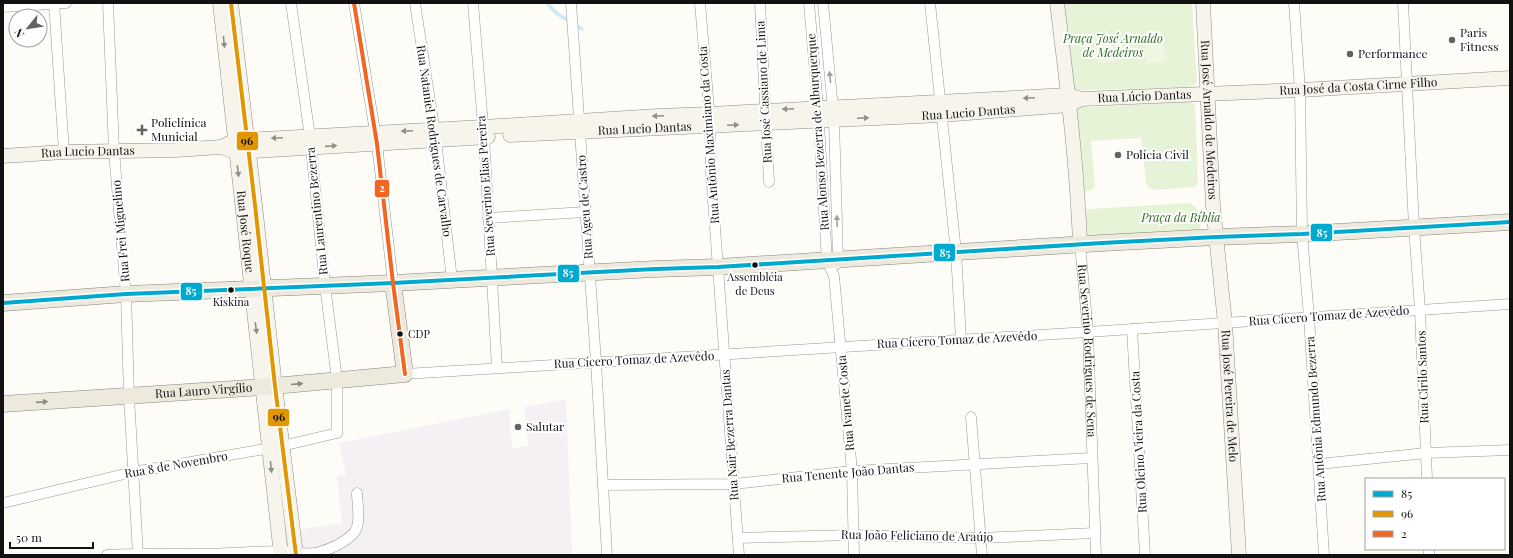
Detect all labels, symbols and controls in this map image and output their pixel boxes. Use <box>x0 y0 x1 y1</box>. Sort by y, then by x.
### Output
north arrow <box>8 8 48 48</box>
street label: Rua José Cassiano de Lima <box>751 20 775 164</box>
place label: Paris Fitness <box>1460 24 1499 54</box>
text: N <box>10 26 27 40</box>
park label: Praça José Arnaldo de Medeiros <box>1062 30 1163 60</box>
street label: Rua Alonso Bezerra de Alburquerque <box>802 33 832 231</box>
marker: Paris Fitness <box>1447 35 1457 45</box>
one-way arrow <box>221 36 228 48</box>
street label: Rua José Arnaldo de Medeiros <box>1198 40 1222 200</box>
street label: Rua Nataniel Rodrigues de Carvalho <box>414 44 456 238</box>
place label: Performance <box>1358 45 1428 61</box>
street label: Rua Antônio Maximiano da Costa <box>694 46 722 224</box>
marker: Performance <box>1345 49 1355 59</box>
one-way arrow <box>826 71 833 83</box>
street label: Rua José da Costa Cirne Filho <box>1279 73 1438 98</box>
street label: Rua Lúcio Dantas <box>1097 85 1192 105</box>
one-way arrow <box>1023 94 1035 101</box>
street label: Rua Lucio Dantas <box>921 100 1016 123</box>
one-way arrow <box>782 106 794 113</box>
one-way arrow <box>651 113 664 119</box>
place label: Policlínica Municial <box>151 114 207 144</box>
street label: Rua Severino Elias Pereira <box>472 115 498 257</box>
one-way arrow <box>857 115 869 122</box>
street label: Rua Lucio Dantas <box>597 118 692 138</box>
one-way arrow <box>727 122 740 128</box>
marker: Policlínica Municial <box>136 124 148 136</box>
one-way arrow <box>401 127 413 134</box>
line badge: 96 <box>236 131 259 151</box>
text: 96 <box>241 133 253 148</box>
one-way arrow <box>271 135 283 142</box>
street label: Rua Lucio Dantas <box>40 142 135 160</box>
one-way arrow <box>325 143 337 150</box>
street label: Rua Laurentino Bezerra <box>301 146 331 276</box>
place label: Polícia Civil <box>1126 146 1190 162</box>
marker: Polícia Civil <box>1113 150 1123 160</box>
street label: Rua Ageu de Castro <box>572 154 596 260</box>
one-way arrow <box>235 165 241 177</box>
street label: Rua Frei Miguelino <box>108 179 132 283</box>
line badge: 2 <box>374 179 390 198</box>
text: 2 <box>379 180 385 195</box>
street label: Rua José Roque <box>234 190 259 273</box>
park label: Praça da Bíblia <box>1140 209 1221 225</box>
one-way arrow <box>834 214 840 227</box>
line badge: 85 <box>1310 223 1333 242</box>
text: 85 <box>1316 225 1328 240</box>
line badge: 85 <box>933 243 956 262</box>
text: 85 <box>939 245 951 260</box>
marker: Assembléia de Deus <box>750 260 760 270</box>
street label: Rua Severino Rodrigues de Sena <box>1075 263 1101 438</box>
line badge: 85 <box>557 264 580 283</box>
text: 85 <box>562 265 574 280</box>
place label: Assembléia de Deus <box>726 269 783 298</box>
line badge: 85 <box>180 282 203 301</box>
text: 85 <box>185 283 197 298</box>
marker: Kiskina <box>226 285 236 295</box>
place label: Kiskina <box>213 294 250 309</box>
street label: Rua Cícero Tomaz de Azevêdo <box>1248 301 1410 329</box>
one-way arrow <box>253 322 259 334</box>
place label: CDP <box>408 326 430 341</box>
street label: Rua Cícero Tomaz de Azevêdo <box>876 327 1038 351</box>
marker: CDP <box>395 329 405 339</box>
street label: Rua José Pereira de Melo <box>1218 329 1242 463</box>
street label: Rua Cirilo Santos <box>1412 330 1432 424</box>
street label: Rua Antônia Edmundo Bezerra <box>1301 336 1329 502</box>
street label: Rua Cícero Tomaz de Azevêdo <box>553 347 715 371</box>
street label: Rua Ivanete Costa <box>833 354 857 452</box>
street label: Rua Nair Bezerra Dantas <box>716 369 742 501</box>
street label: Rua Olcino Vieira da Costa <box>1126 371 1150 513</box>
street label: Rua Lauro Virgílio <box>154 379 253 401</box>
one-way arrow <box>291 380 303 387</box>
one-way arrow <box>36 398 48 405</box>
line badge: 96 <box>267 408 290 427</box>
text: 96 <box>273 409 285 424</box>
place label: Salutar <box>526 418 565 434</box>
marker: Salutar <box>513 422 523 432</box>
street label: Rua 8 de Novembro <box>123 447 229 481</box>
street label: Rua Tenente João Dantas <box>781 458 915 486</box>
one-way arrow <box>268 461 274 473</box>
legend <box>1365 478 1505 550</box>
text: 85 <box>1401 485 1412 501</box>
text: 96 <box>1401 505 1413 521</box>
scale bar <box>10 524 93 550</box>
text: 2 <box>1401 525 1407 541</box>
street label: Rua João Feliciano de Araújo <box>841 526 994 544</box>
text: 50 m <box>16 529 42 545</box>

